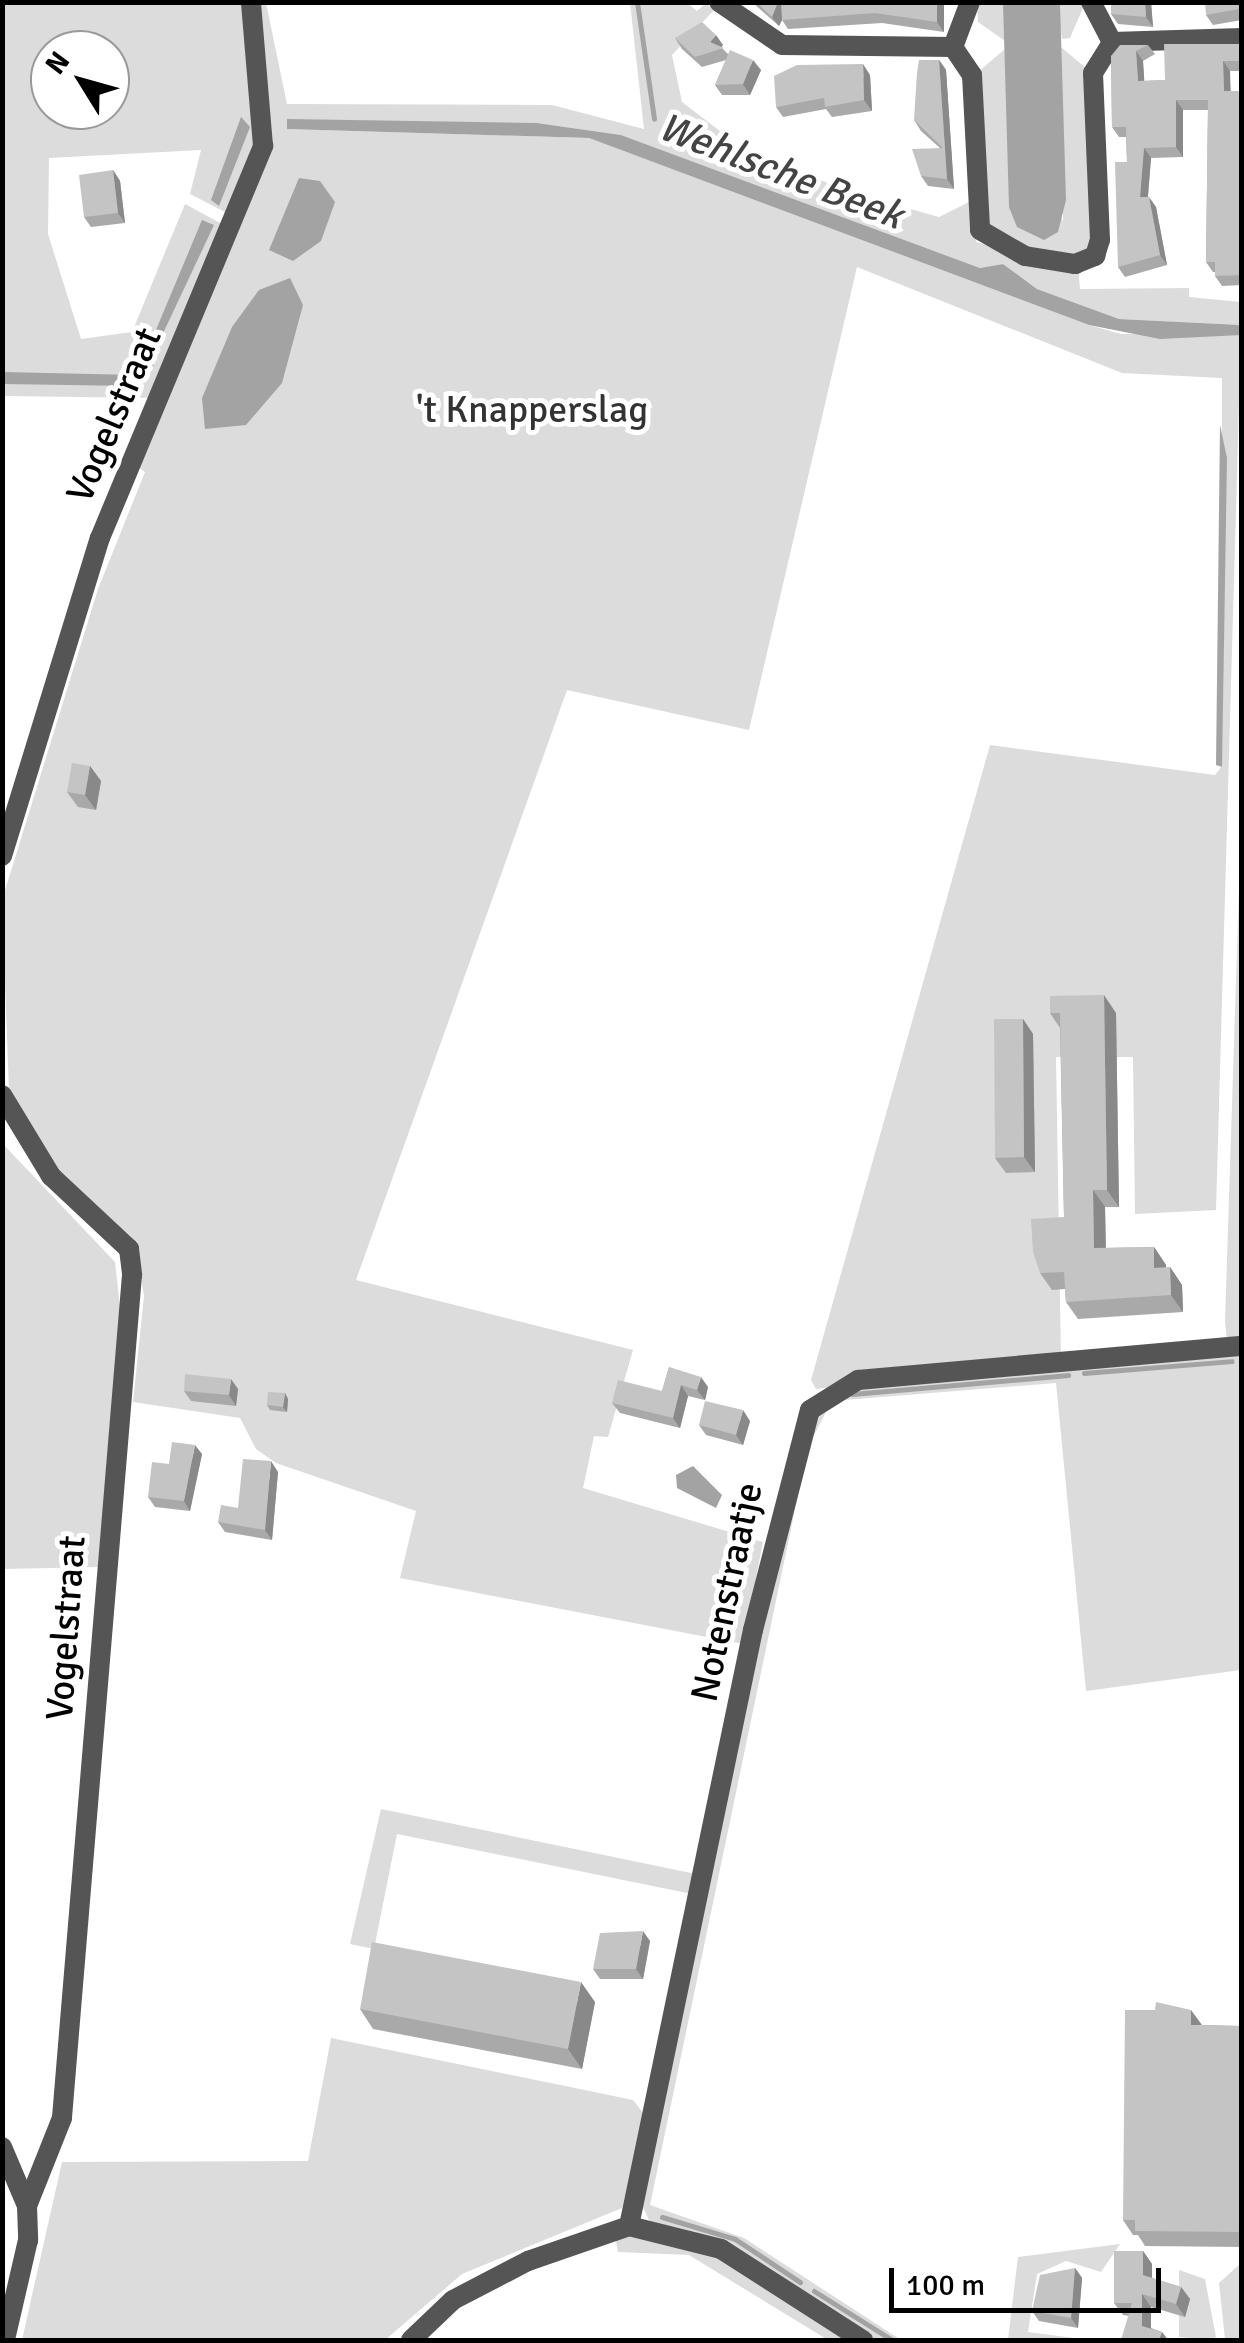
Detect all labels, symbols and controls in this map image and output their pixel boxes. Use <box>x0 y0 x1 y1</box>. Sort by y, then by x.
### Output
north arrow <box>30 30 130 130</box>
text: N <box>38 45 77 81</box>
water label: Wehlsche Beek <box>652 103 910 239</box>
street label: Vogelstraat <box>57 321 171 509</box>
park label: 't Knapperslag <box>416 387 648 433</box>
street label: Notenstraatje <box>682 1478 772 1706</box>
street label: Vogelstraat <box>37 1534 95 1722</box>
scale bar <box>894 2248 1166 2310</box>
text: 100 m <box>906 2267 985 2304</box>

